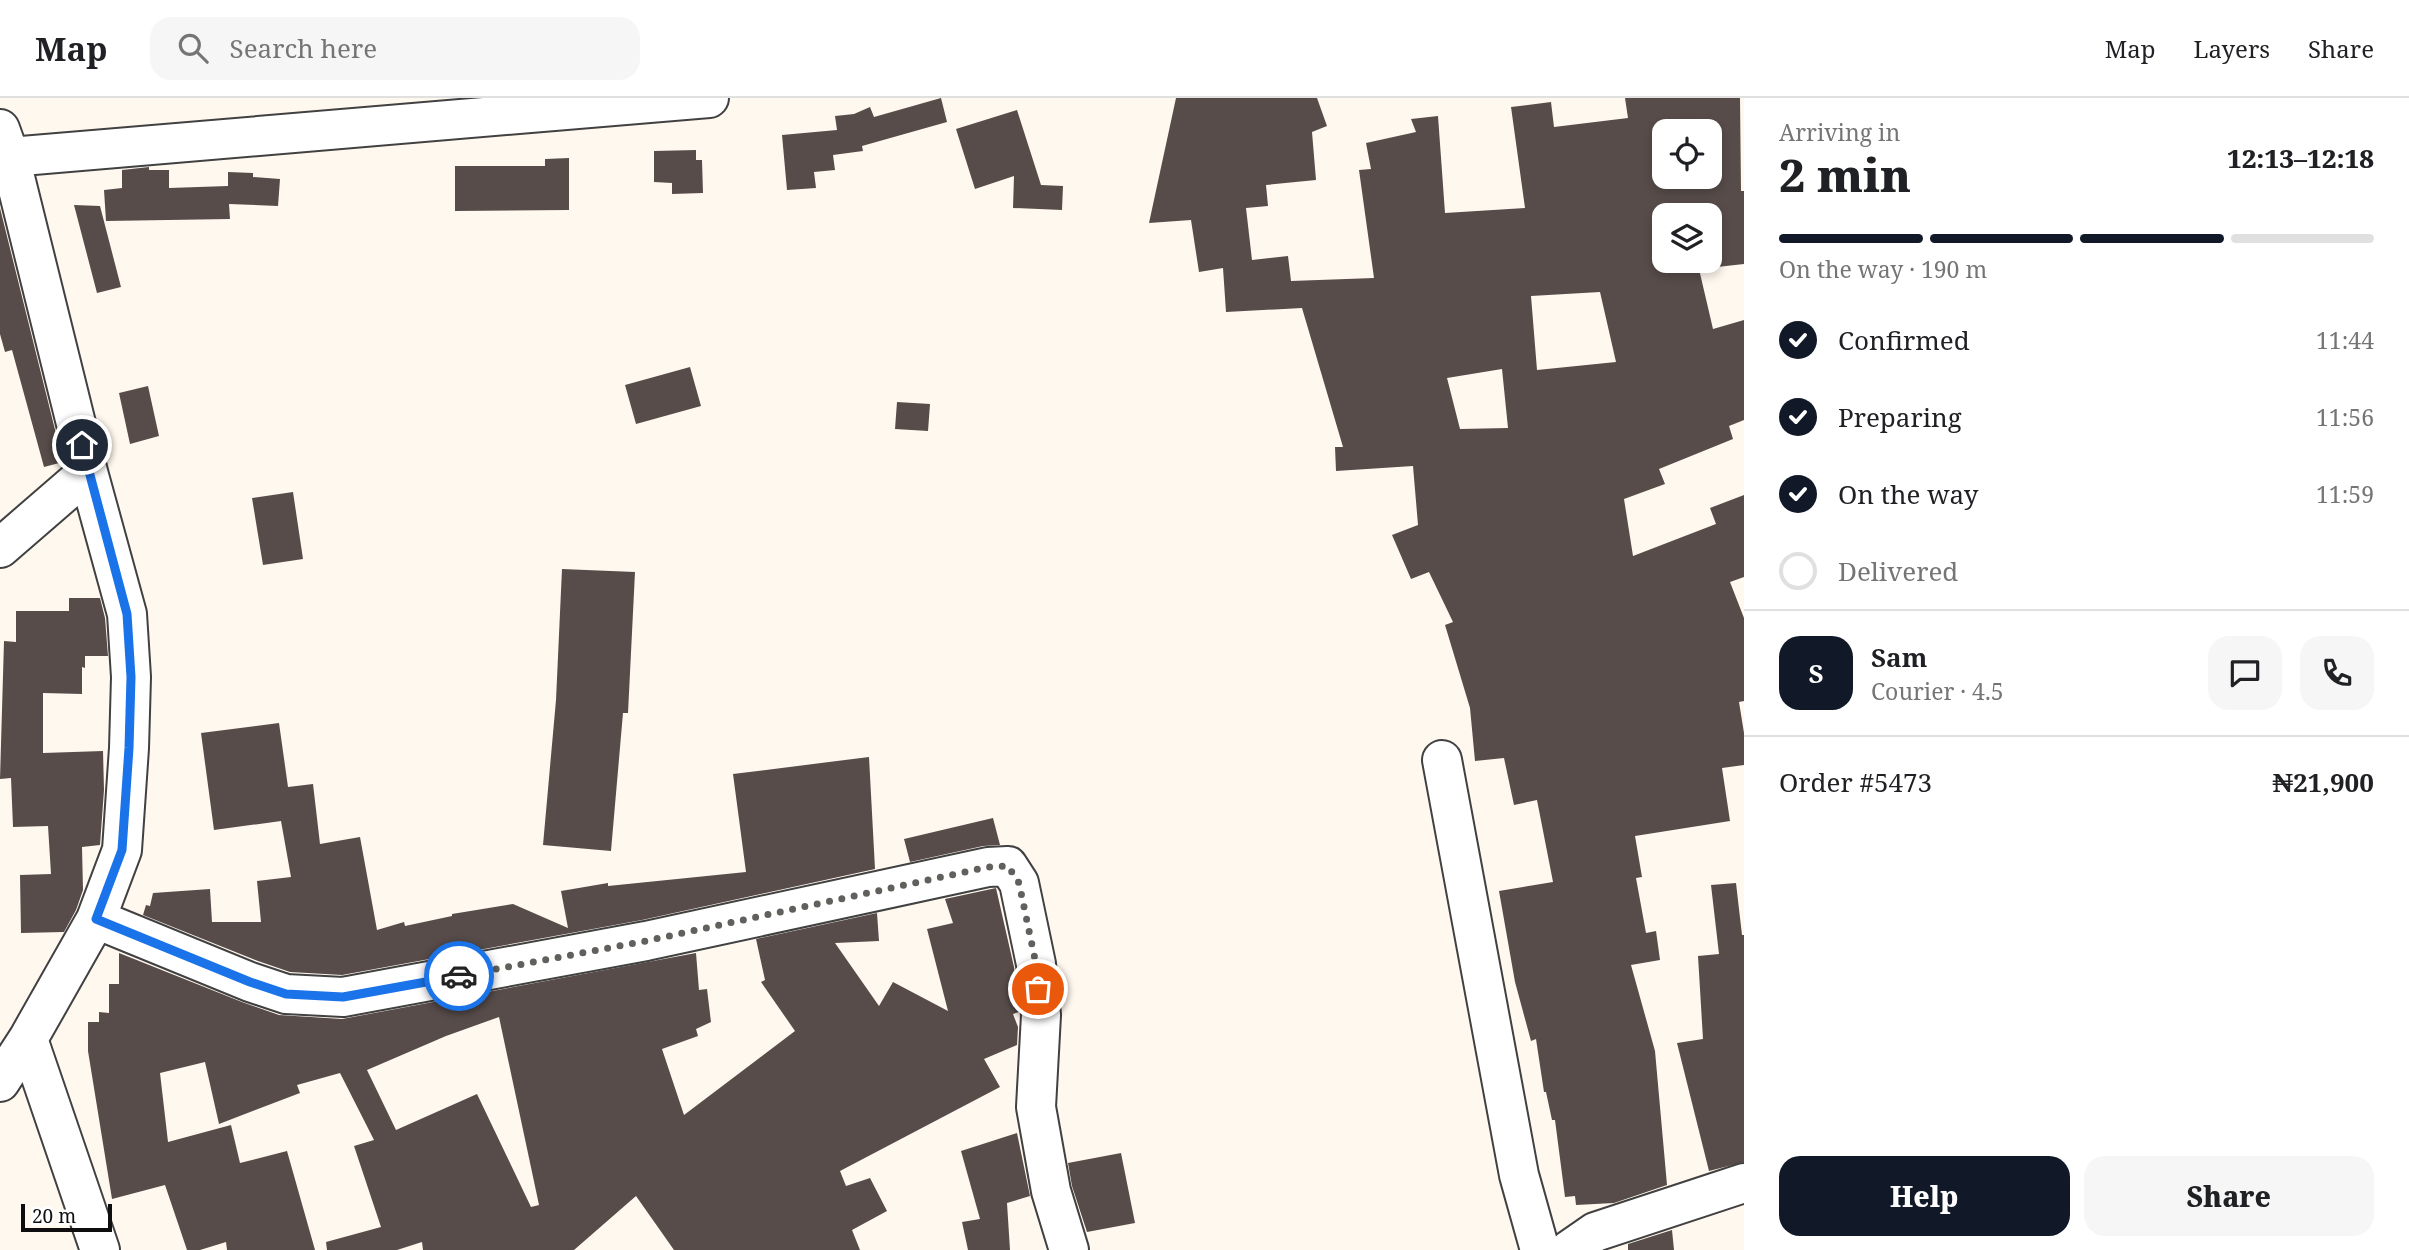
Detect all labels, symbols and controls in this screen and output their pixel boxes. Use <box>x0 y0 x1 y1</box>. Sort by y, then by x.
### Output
search box <box>150 17 640 80</box>
text: Map <box>35 26 108 71</box>
icon: search <box>174 29 212 67</box>
text: Search here <box>230 30 377 66</box>
text: Map <box>2105 32 2156 65</box>
text: Layers <box>2194 32 2270 65</box>
text: Share <box>2308 32 2374 65</box>
text: Arriving in <box>1779 116 1900 148</box>
map controls <box>1652 119 1722 273</box>
button: locate <box>1652 119 1722 189</box>
text: 12:13–12:18 <box>2227 140 2374 176</box>
text: 2 min <box>1779 143 1911 205</box>
button: layers <box>1652 203 1722 273</box>
text: On the way · 190 m <box>1779 253 1987 285</box>
icon: check <box>1779 321 1817 359</box>
text: Confirmed <box>1838 322 1970 358</box>
text: 11:44 <box>2316 324 2374 356</box>
icon: check <box>1779 398 1817 436</box>
text: Preparing <box>1838 399 1962 435</box>
text: 11:56 <box>2316 401 2374 433</box>
pin <box>52 415 112 475</box>
icon: home <box>63 426 101 464</box>
icon: check <box>1779 475 1817 513</box>
text: On the way <box>1838 476 1978 512</box>
text: 11:59 <box>2316 478 2374 510</box>
text: Delivered <box>1838 553 1958 589</box>
button: chat <box>2208 636 2282 710</box>
button: phone <box>2300 636 2374 710</box>
text: Sam <box>1871 639 1927 675</box>
text: S <box>1808 655 1824 691</box>
text: Courier · 4.5 <box>1871 675 2004 707</box>
text: Order #5473 <box>1779 764 1932 800</box>
text: ₦21,900 <box>2272 764 2374 800</box>
courier <box>424 941 494 1011</box>
icon: car <box>440 957 478 995</box>
pin <box>1008 959 1068 1019</box>
icon: bag <box>1019 970 1057 1008</box>
button: Help <box>1779 1156 2070 1236</box>
button: Share <box>2084 1156 2374 1236</box>
scale bar <box>21 1201 112 1233</box>
text: 20 m <box>32 1203 76 1229</box>

